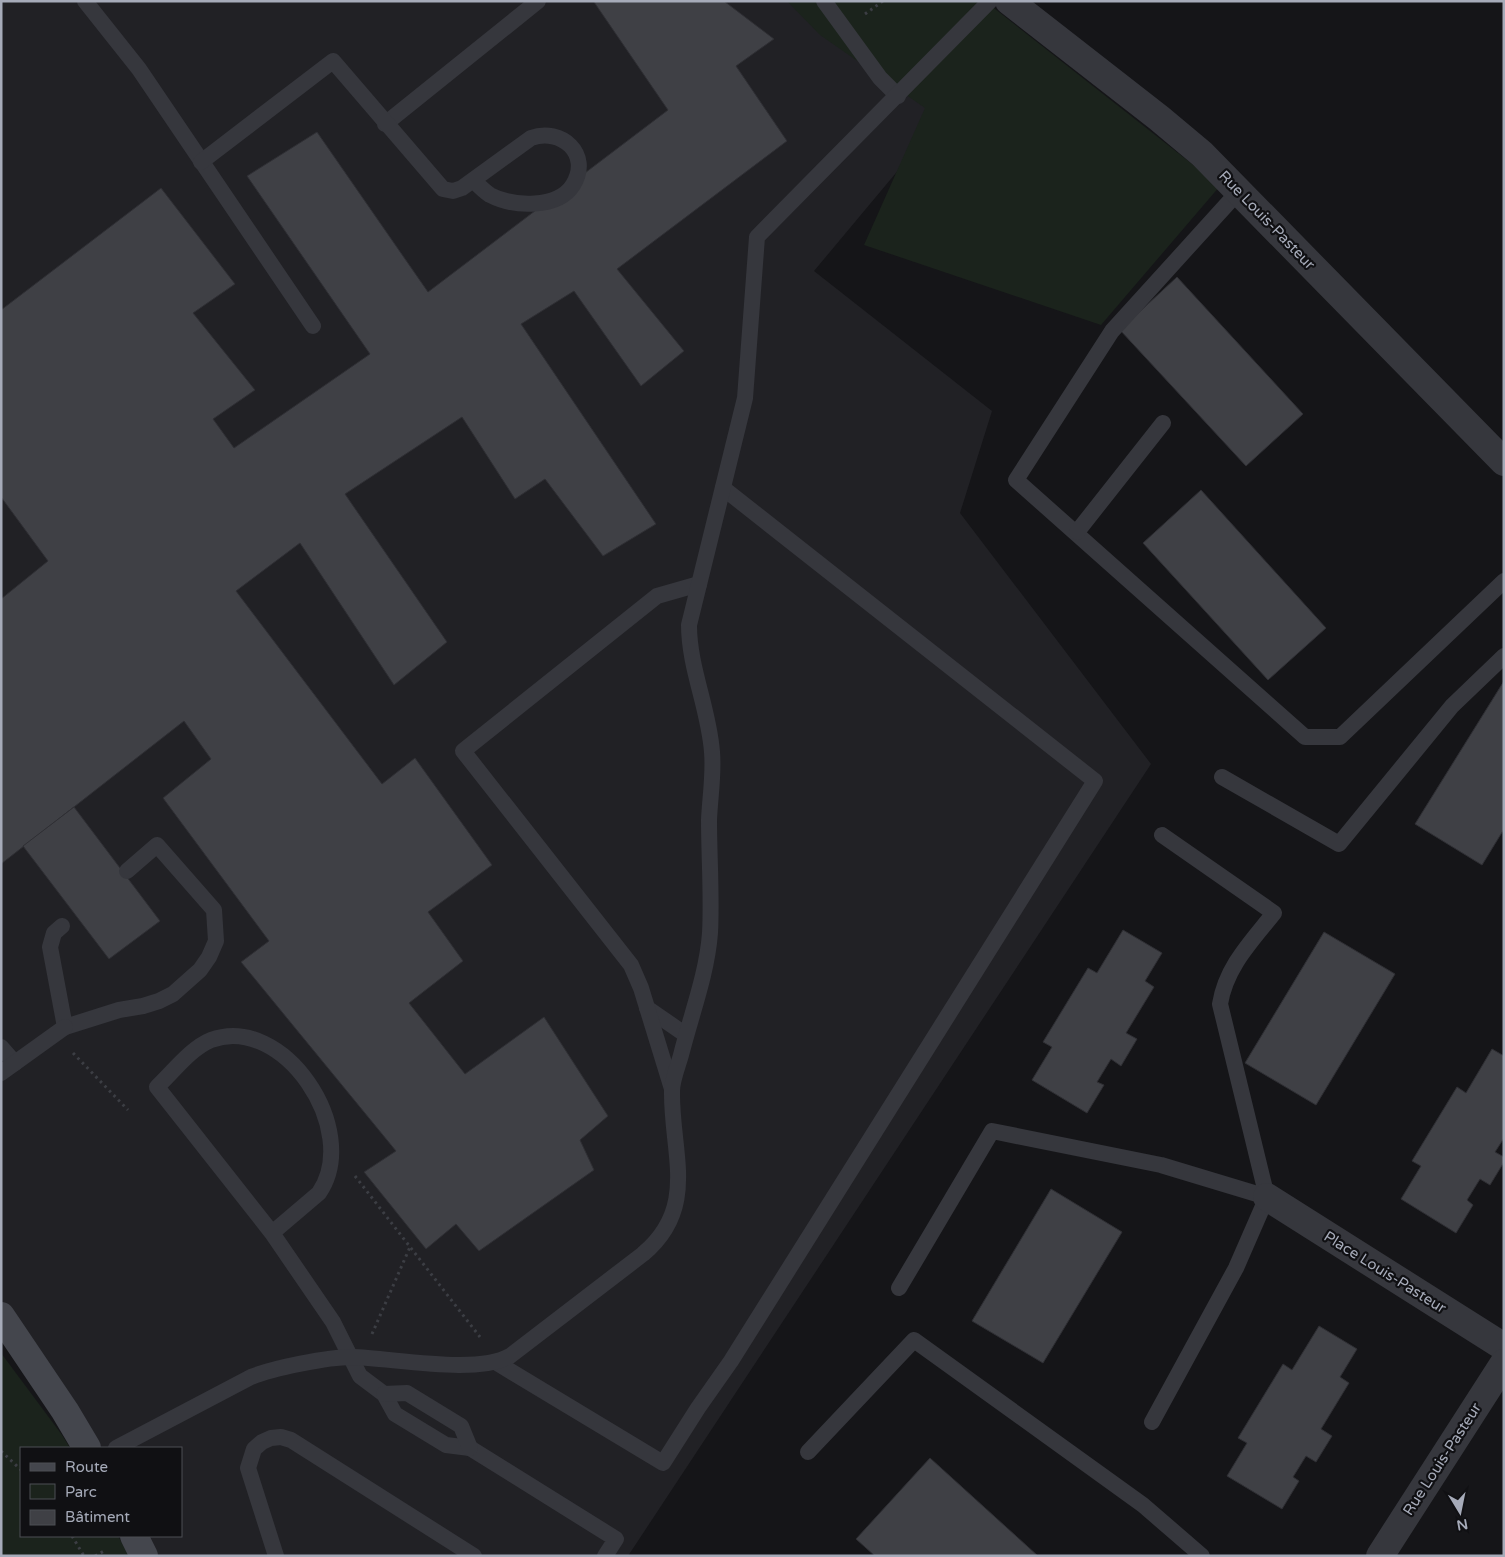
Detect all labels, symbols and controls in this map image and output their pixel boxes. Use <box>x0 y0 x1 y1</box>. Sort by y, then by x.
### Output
street label: Rue Louis-Pasteur <box>1215 167 1319 273</box>
street label: Place Louis-Pasteur <box>1321 1227 1450 1317</box>
street label: Rue Louis-Pasteur <box>1399 1399 1485 1519</box>
legend <box>20 1447 182 1537</box>
text: Route <box>65 1458 108 1476</box>
text: Parc <box>65 1483 97 1501</box>
north arrow <box>1435 1487 1485 1537</box>
text: Bâtiment <box>65 1508 130 1526</box>
text: N <box>1455 1515 1469 1534</box>

